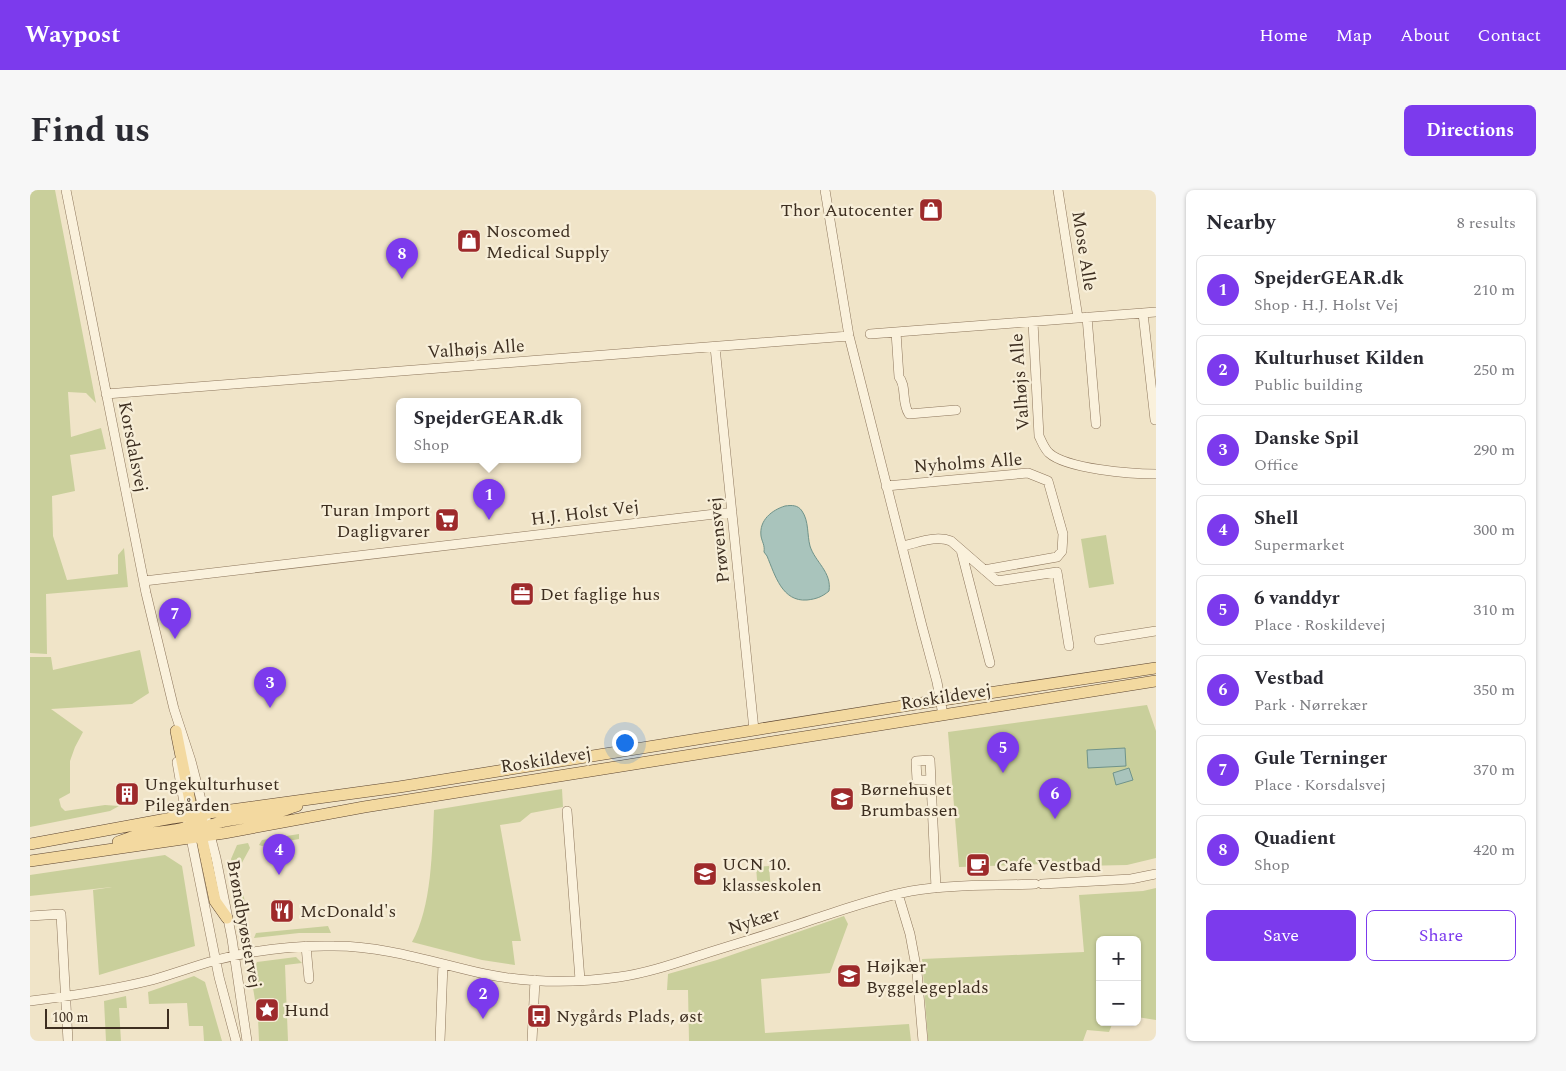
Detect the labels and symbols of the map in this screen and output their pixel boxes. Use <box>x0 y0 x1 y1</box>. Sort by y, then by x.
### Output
place label: Thor Autocenter <box>781 197 914 224</box>
shop icon: Thor Autocenter <box>918 197 944 223</box>
street label: Mose Alle <box>1064 209 1104 293</box>
place label: Noscomed Medical Supply <box>486 218 610 266</box>
shop icon: Noscomed Medical Supply <box>456 228 482 254</box>
pin: 8 <box>386 238 418 279</box>
street label: Valhøjs Alle <box>427 332 525 366</box>
street label: Valhøjs Alle <box>1003 333 1037 431</box>
street label: Korsdalsvej <box>111 399 155 495</box>
street label: Nyholms Alle <box>913 446 1023 480</box>
pin: 1 <box>473 479 505 520</box>
street label: H.J. Holst Vej <box>529 493 641 533</box>
street label: Prøvensvej <box>701 495 737 585</box>
place label: Turan Import Dagligvarer <box>321 497 430 545</box>
supermarket icon: Turan Import Dagligvarer <box>434 507 460 533</box>
office icon: Det faglige hus <box>509 581 535 607</box>
place label: Det faglige hus <box>540 581 660 608</box>
pin: 7 <box>159 598 191 639</box>
pin: 3 <box>254 667 286 708</box>
street label: Roskildevej <box>899 676 993 718</box>
your location <box>612 730 638 756</box>
pin: 5 <box>987 732 1019 773</box>
street label: Roskildevej <box>499 739 593 781</box>
place label: Ungekulturhuset Pilegården <box>144 771 279 819</box>
place label: Børnehuset Brumbassen <box>860 776 958 824</box>
pin: 6 <box>1039 778 1071 819</box>
building icon: Ungekulturhuset Pilegården <box>114 781 140 807</box>
school or university icon: Børnehuset Brumbassen <box>829 786 855 812</box>
pin: 4 <box>263 834 295 875</box>
place label: UCN 10. klasseskolen <box>722 851 822 899</box>
cafe icon: Cafe Vestbad <box>965 852 991 878</box>
place label: Cafe Vestbad <box>996 852 1101 879</box>
street label: Brøndbyøstervej <box>219 857 269 991</box>
school or university icon: UCN 10. klasseskolen <box>692 861 718 887</box>
restaurant icon: McDonald's <box>269 898 295 924</box>
place label: McDonald's <box>300 898 396 925</box>
street label: Nykær <box>725 900 783 942</box>
place label: Højkær Byggelegeplads <box>866 953 989 1001</box>
school or university icon: Højkær Byggelegeplads <box>836 963 862 989</box>
pin: 2 <box>467 978 499 1019</box>
place icon: Hund <box>254 997 280 1023</box>
place label: Hund <box>284 997 329 1024</box>
bus stop icon: Nygårds Plads, øst <box>526 1003 552 1029</box>
place label: Nygårds Plads, øst <box>556 1003 703 1030</box>
scale bar <box>45 1006 169 1029</box>

